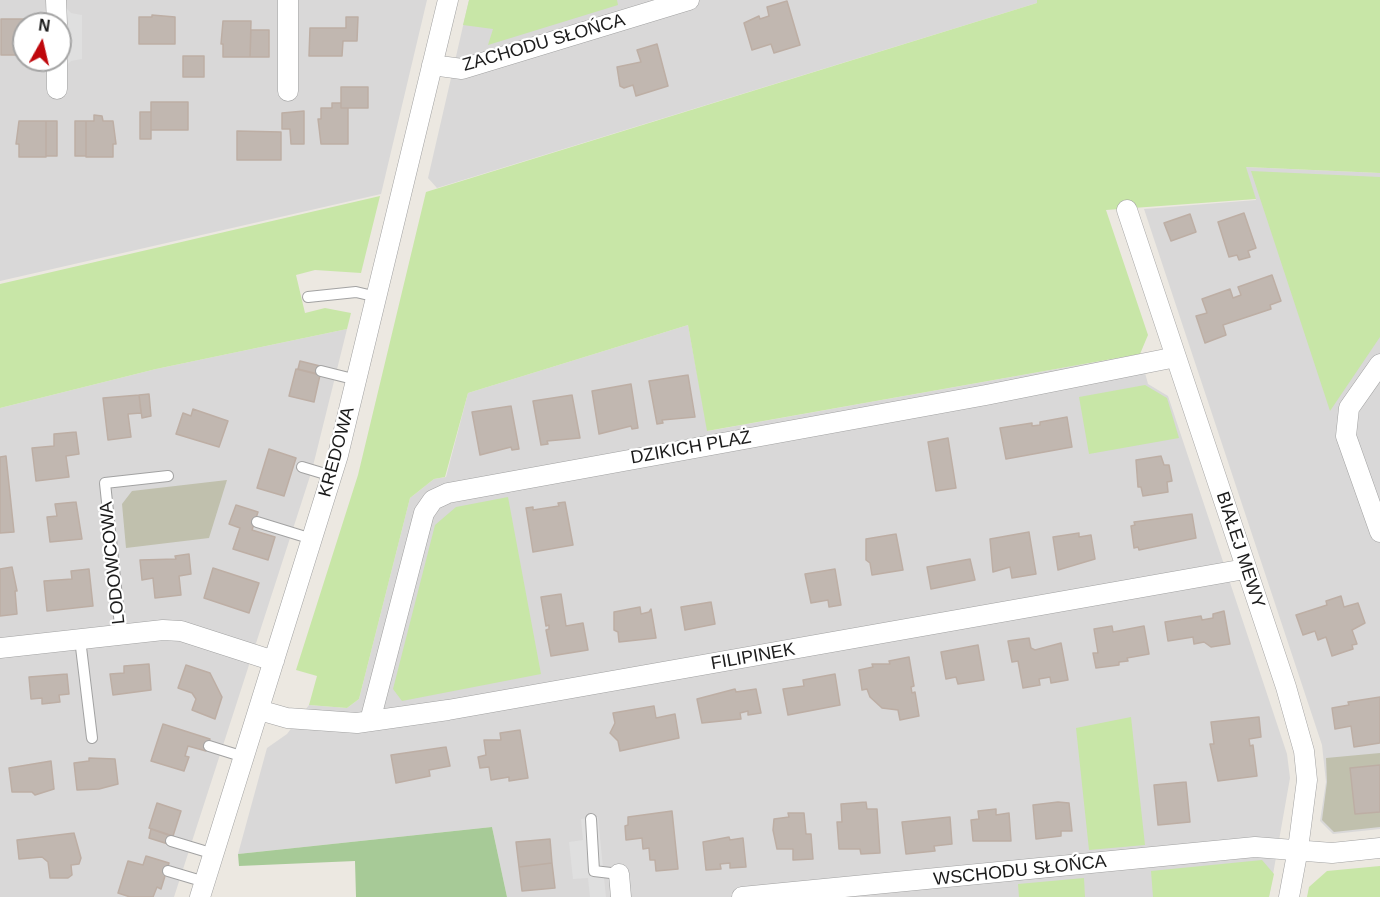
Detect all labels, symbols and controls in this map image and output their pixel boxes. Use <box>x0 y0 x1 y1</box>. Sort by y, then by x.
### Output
street label: ZACHODU SŁOŃCA <box>460 9 628 77</box>
north arrow <box>12 12 72 72</box>
text: N <box>37 16 51 35</box>
street label: KREDOWA <box>315 405 359 499</box>
street label: DZIKICH PLAŻ <box>629 427 753 469</box>
street label: BIAŁEJ MEWY <box>1211 489 1269 611</box>
street label: LODOWCOWA <box>96 501 130 625</box>
street label: FILIPINEK <box>709 639 797 675</box>
street label: WSCHODU SŁOŃCA <box>932 851 1108 891</box>

